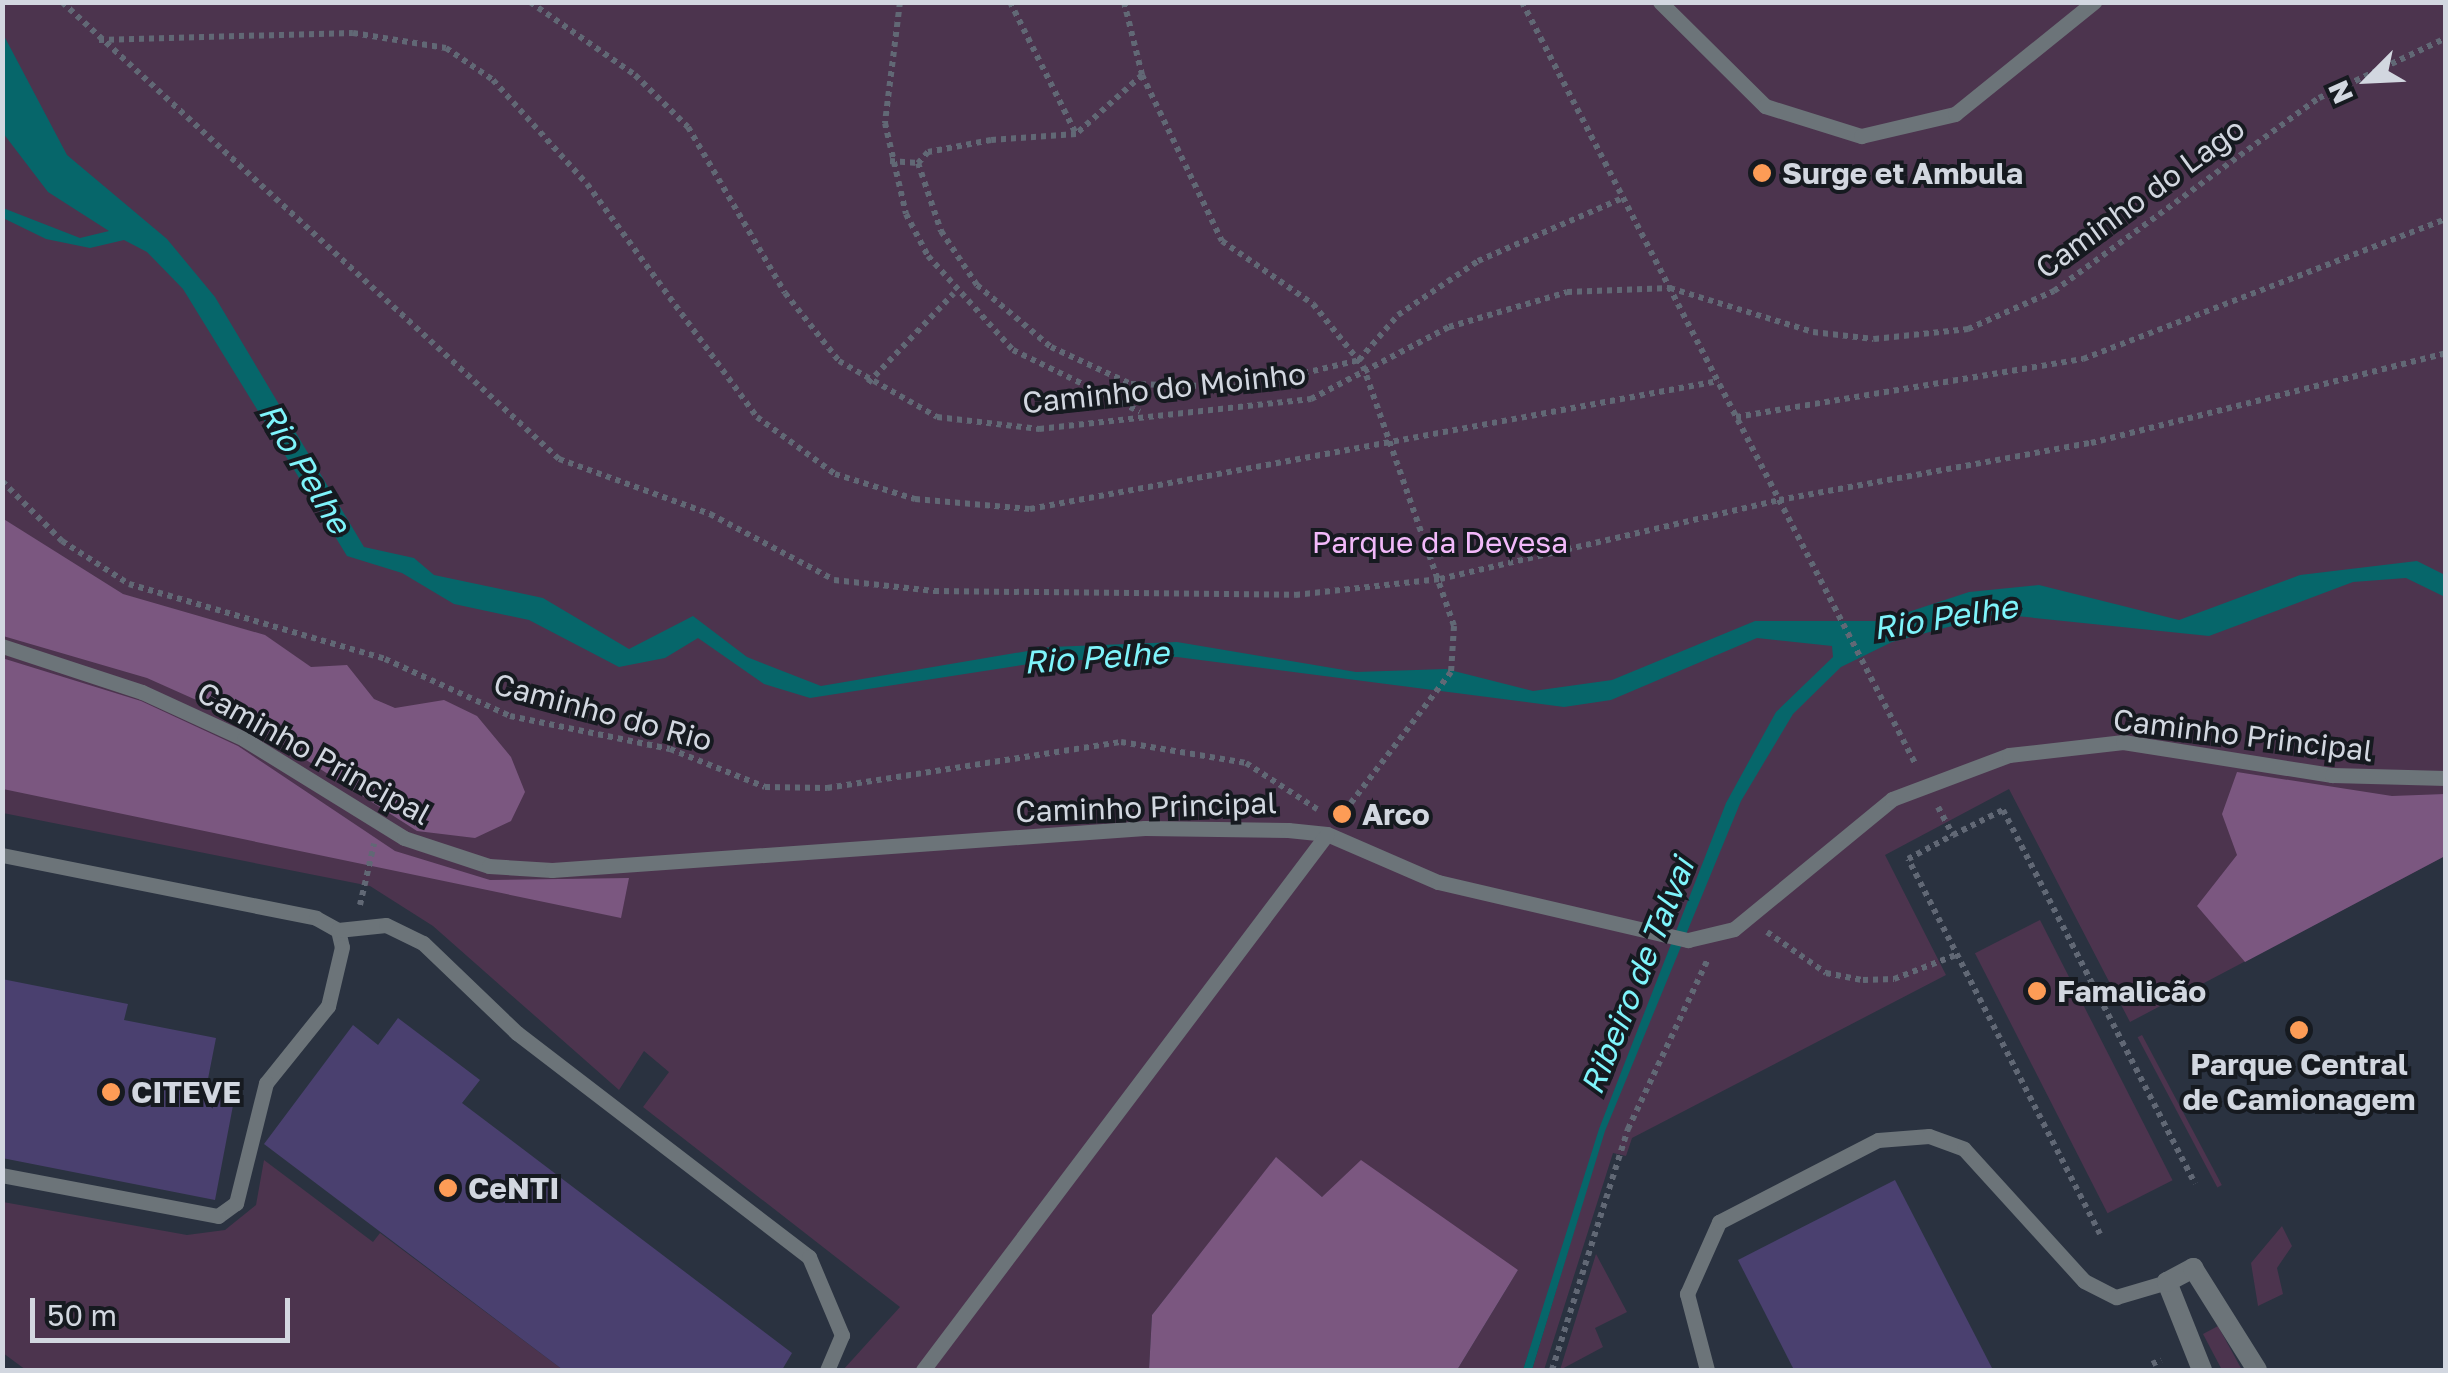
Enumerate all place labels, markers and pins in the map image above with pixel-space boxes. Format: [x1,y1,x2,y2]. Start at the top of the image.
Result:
place label: Surge et Ambula [1782,155,2023,191]
marker: Surge et Ambula [1751,162,1773,184]
place label: Arco [1362,796,1430,832]
marker: Arco [1331,803,1353,825]
place label: Famalicão [2057,973,2206,1009]
marker: Famalicão [2026,980,2048,1002]
marker: Parque Central de Camionagem [2288,1019,2310,1041]
place label: Parque Central de Camionagem [2183,1046,2415,1116]
place label: CITEVE [131,1074,241,1110]
marker: CITEVE [100,1081,122,1103]
place label: CeNTI [468,1170,559,1206]
marker: CeNTI [437,1177,459,1199]

